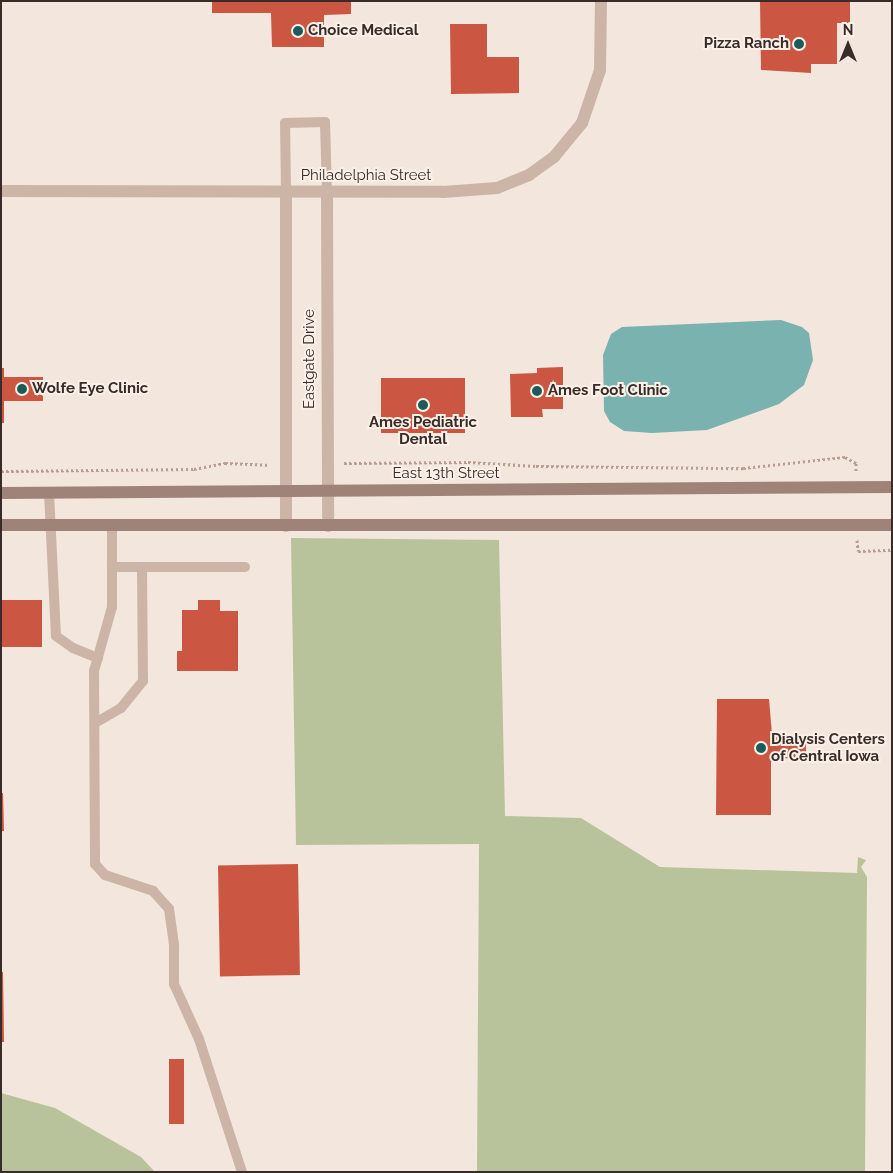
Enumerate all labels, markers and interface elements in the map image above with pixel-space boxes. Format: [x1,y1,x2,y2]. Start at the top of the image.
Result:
north arrow [823,20,873,70]
place label: Choice Medical [308,22,418,40]
text: N [843,22,853,38]
marker: Choice Medical [292,25,304,37]
place label: Pizza Ranch [704,35,789,53]
marker: Pizza Ranch [793,38,805,50]
street label: Philadelphia Street [301,167,431,185]
street label: Eastgate Drive [301,309,319,409]
place label: Wolfe Eye Clinic [32,380,148,398]
place label: Ames Foot Clinic [548,382,668,400]
marker: Wolfe Eye Clinic [16,383,28,395]
marker: Ames Foot Clinic [530,384,544,398]
marker: Ames Pediatric Dental [417,399,429,411]
place label: Ames Pediatric Dental [369,413,477,448]
street label: East 13th Street [393,465,499,483]
place label: Dialysis Centers of Central Iowa [771,730,885,765]
marker: Dialysis Centers of Central Iowa [755,742,767,754]

